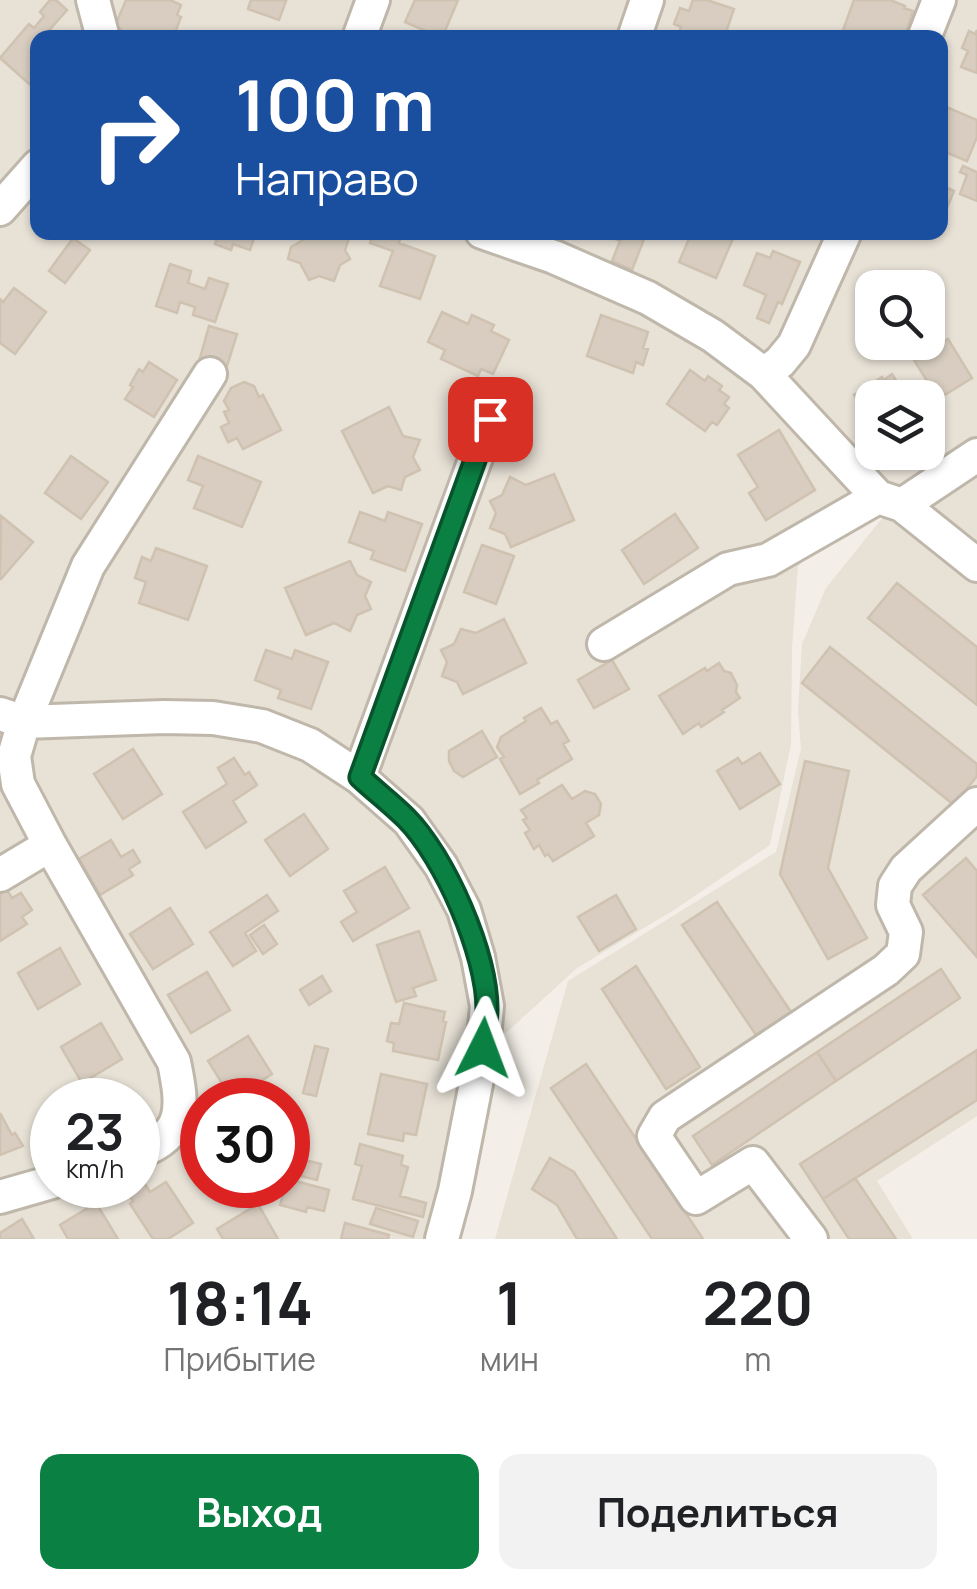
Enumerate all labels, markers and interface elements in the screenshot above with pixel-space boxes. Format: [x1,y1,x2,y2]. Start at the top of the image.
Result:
text: 100 m [235,56,435,152]
icon: right [70,70,200,200]
text: Направо [235,147,419,209]
map controls [855,270,945,470]
button: search [855,270,945,360]
pin [448,377,533,462]
button: layers [855,380,945,470]
icon: arrive [463,392,518,447]
position arrow [431,996,535,1100]
speed limit sign: 30 [180,1078,310,1208]
text: 23 [66,1097,124,1165]
text: km/h [66,1151,124,1186]
text: 18:14 [167,1261,313,1343]
text: 1 [496,1261,522,1343]
text: 220 [702,1261,813,1343]
text: Прибытие [164,1337,316,1381]
text: мин [480,1337,539,1381]
text: m [744,1337,771,1381]
button: Выход [40,1454,479,1569]
button: Поделиться [499,1454,937,1569]

